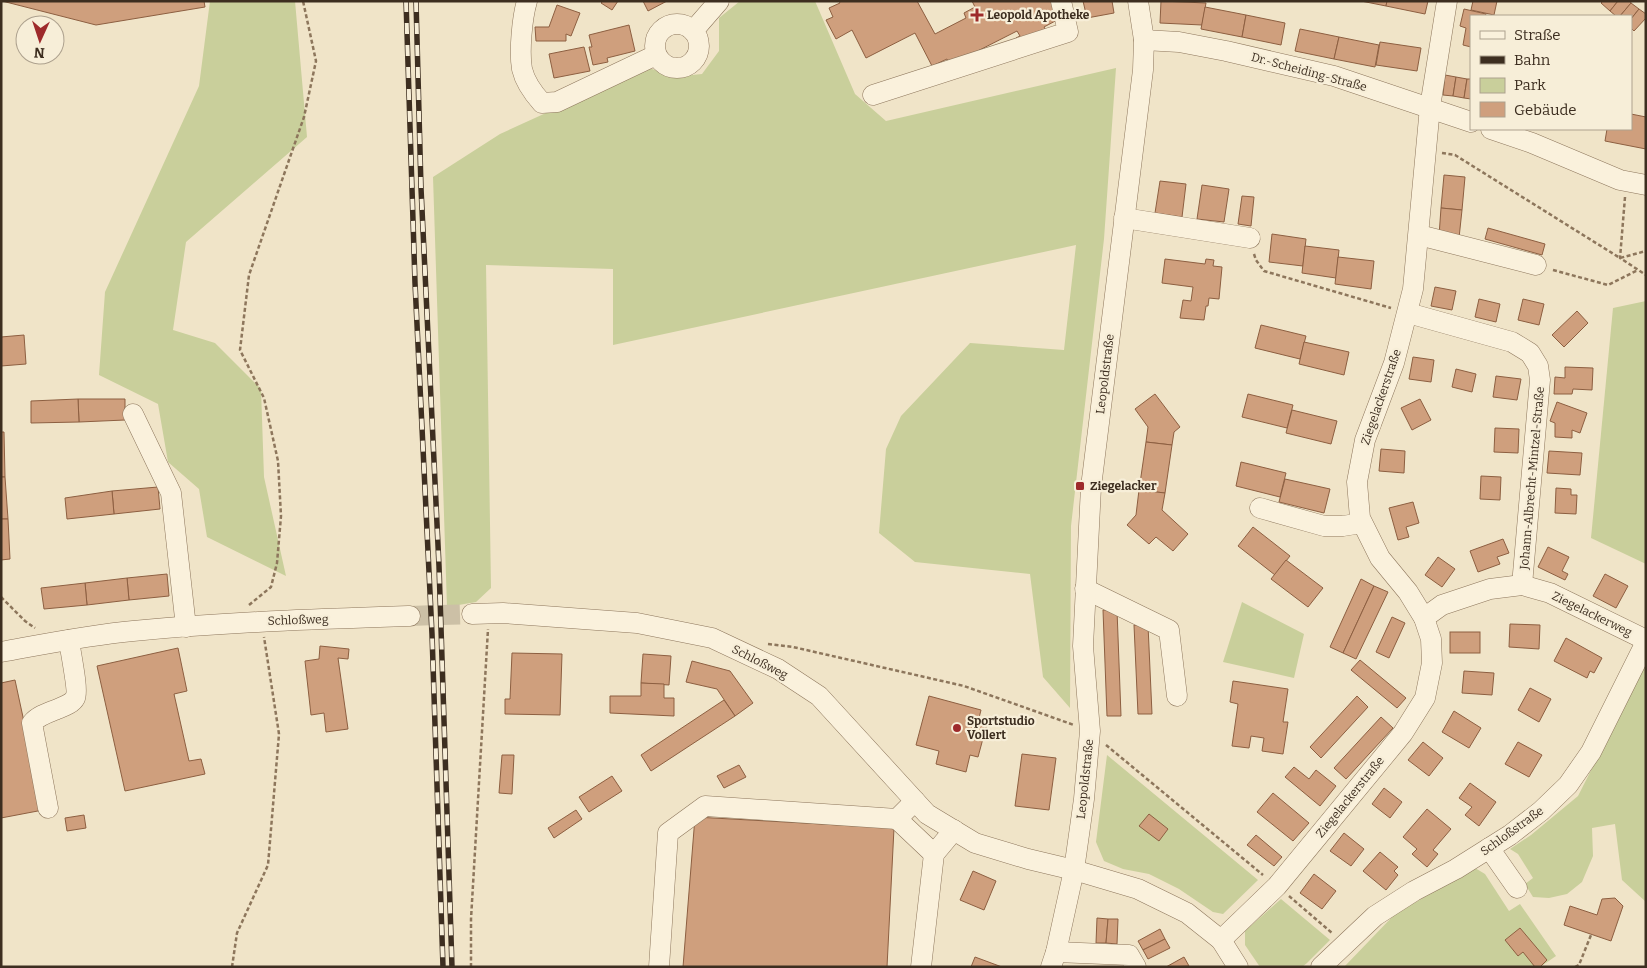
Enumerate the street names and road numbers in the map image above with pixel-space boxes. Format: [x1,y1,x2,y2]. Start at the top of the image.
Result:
street label: Dr.-Scheiding-Straße [1250,50,1368,94]
street label: Leopoldstraße [1093,333,1117,415]
street label: Ziegelackerstraße [1358,347,1404,447]
street label: Johann-Albrecht-Mintzel-Straße [1517,386,1547,571]
street label: Ziegelackerweg [1550,589,1635,640]
street label: Schloßweg [267,612,329,628]
street label: Schloßweg [730,642,791,682]
street label: Leopoldstraße [1074,738,1096,820]
street label: Ziegelackerstraße [1313,754,1387,840]
street label: Schloßstraße [1478,804,1546,858]

